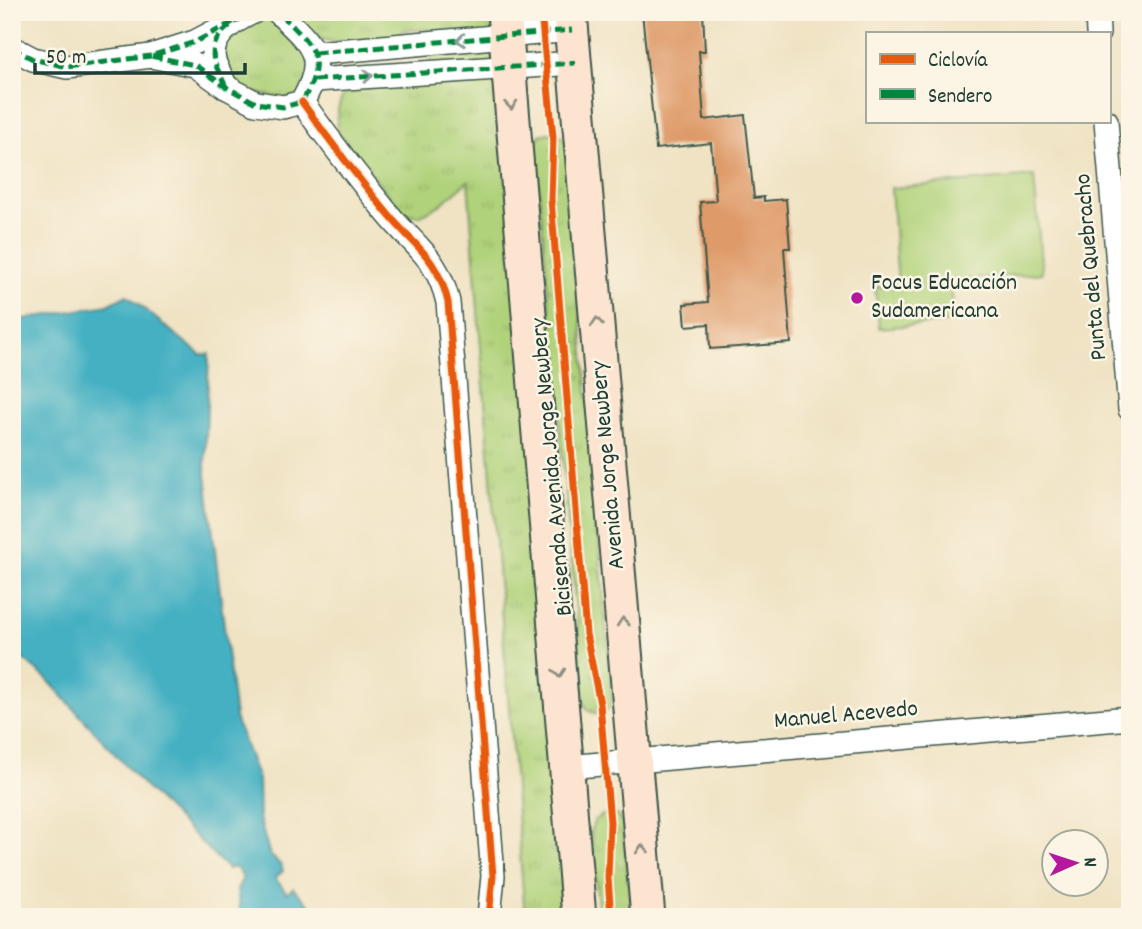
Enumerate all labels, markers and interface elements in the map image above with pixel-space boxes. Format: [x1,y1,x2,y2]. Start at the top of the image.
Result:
scale bar [35,32,245,76]
one-way arrow [455,32,466,47]
legend [866,32,1110,122]
text: 50 m [46,44,86,74]
text: Ciclovía [928,47,989,77]
one-way arrow [363,69,374,84]
text: Sendero [928,83,992,113]
one-way arrow [503,99,518,110]
street label: Punta del Quebracho [1067,172,1117,362]
place label: Focus Educación Sudamericana [871,267,1017,329]
marker: Focus Educación Sudamericana [849,290,865,306]
street label: Bicisenda Avenida Jorge Newbery [523,315,583,617]
one-way arrow [590,316,605,327]
street label: Avenida Jorge Newbery [583,358,635,571]
one-way arrow [616,616,631,627]
one-way arrow [551,668,566,679]
street label: Manuel Acevedo [773,693,919,739]
north arrow [1040,828,1110,898]
one-way arrow [635,843,650,854]
text: N [1075,857,1102,868]

